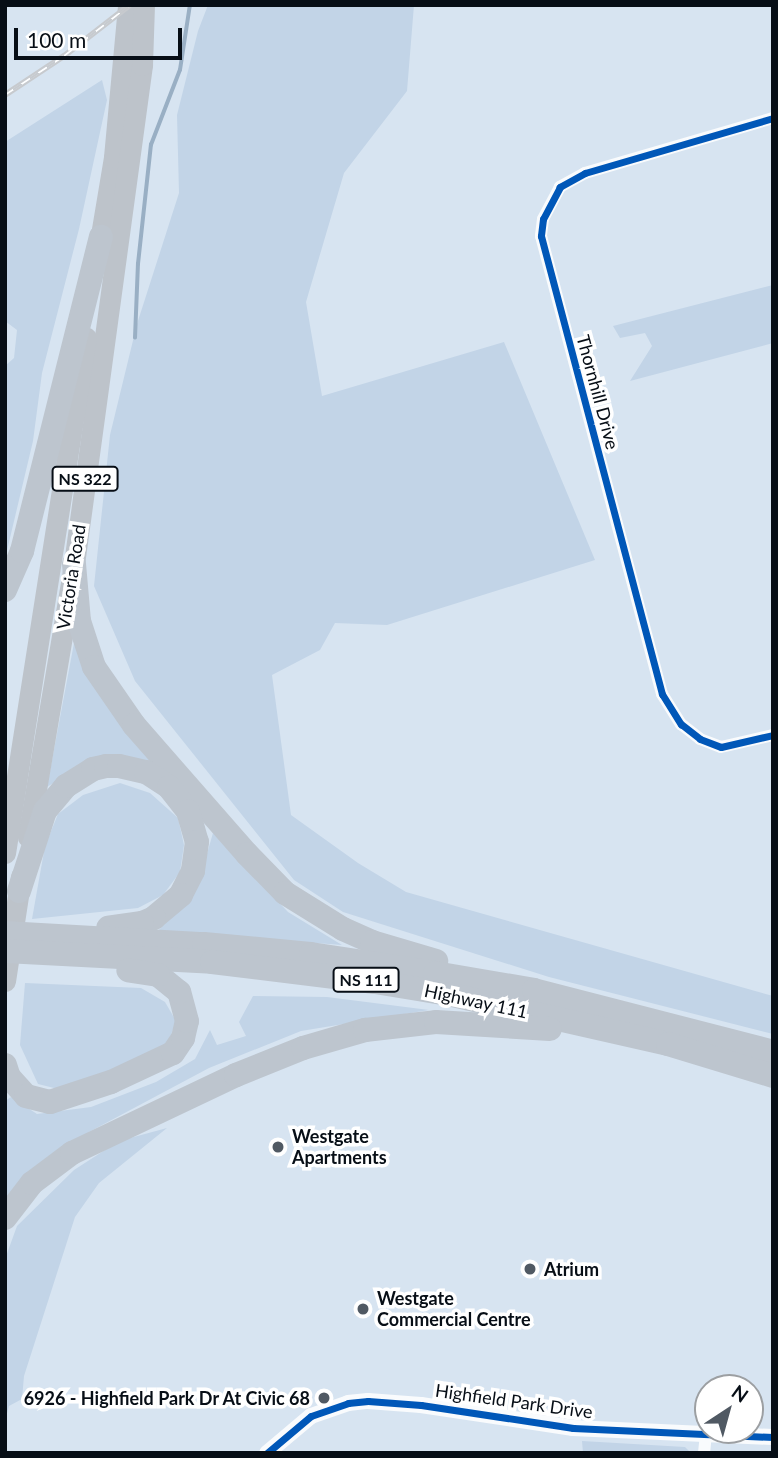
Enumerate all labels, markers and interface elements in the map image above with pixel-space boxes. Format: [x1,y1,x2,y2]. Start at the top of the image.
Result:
scale bar [18,14,186,58]
text: 100 m [27,27,86,52]
street label: Thornhill Drive [572,332,624,452]
road number: NS 322 [50,466,120,492]
street label: Victoria Road [52,523,90,631]
road number: NS 111 [331,968,401,992]
street label: Highway 111 [422,979,530,1023]
place label: Westgate Apartments [292,1126,387,1168]
marker: Westgate Apartments [270,1139,286,1155]
place label: Atrium [544,1258,599,1280]
marker: Atrium [522,1261,538,1277]
place label: Westgate Commercial Centre [377,1288,531,1330]
marker: Westgate Commercial Centre [355,1301,371,1317]
north arrow [694,1374,764,1444]
street label: Highfield Park Drive [434,1379,594,1423]
text: N [728,1380,753,1407]
place label: 6926 - Highfield Park Dr At Civic 68 [23,1387,310,1409]
marker: 6926 - Highfield Park Dr At Civic 68 [316,1390,332,1406]

